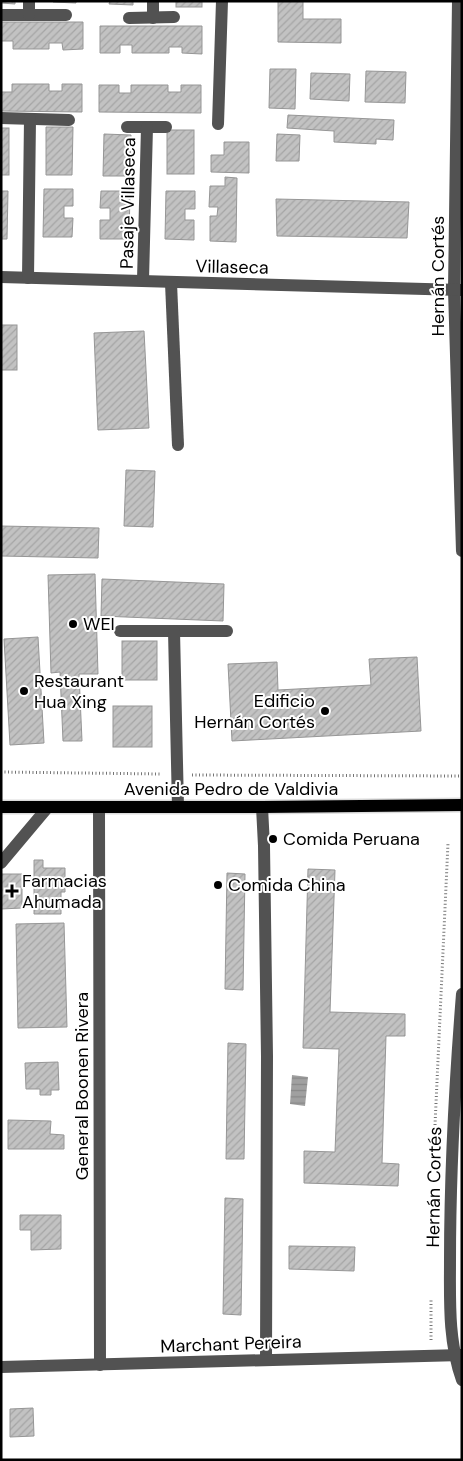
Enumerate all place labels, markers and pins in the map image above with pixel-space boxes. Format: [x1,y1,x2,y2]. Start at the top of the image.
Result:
place label: WEI [83,612,115,636]
marker: WEI [67,618,79,630]
place label: Restaurant Hua Xing [34,669,124,714]
marker: Restaurant Hua Xing [18,685,30,697]
place label: Edificio Hernán Cortés [194,689,315,734]
marker: Edificio Hernán Cortés [319,705,331,717]
place label: Comida Peruana [283,827,420,851]
marker: Comida Peruana [267,833,279,845]
place label: Farmacias Ahumada [22,869,107,914]
place label: Comida China [228,873,346,897]
marker: Comida China [212,879,224,891]
marker: Farmacias Ahumada [6,885,18,897]

